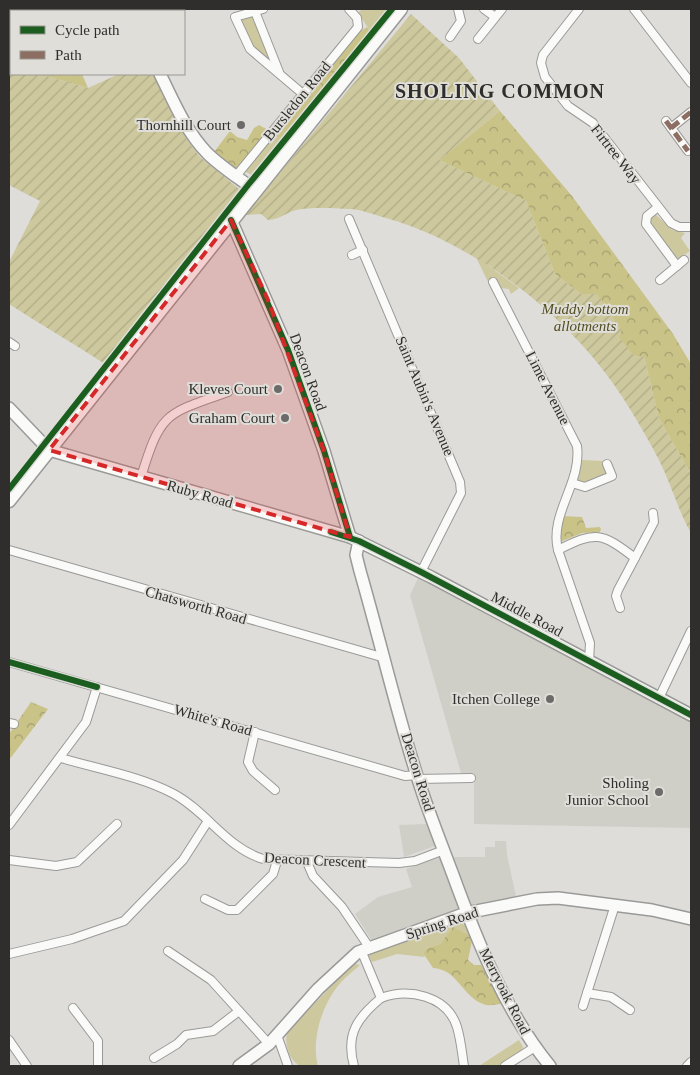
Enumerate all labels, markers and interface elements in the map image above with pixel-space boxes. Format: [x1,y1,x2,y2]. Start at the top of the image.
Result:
legend [10,10,185,75]
text: Cycle path [55,22,120,38]
text: Path [55,47,82,63]
street label: Bursledon Road [260,58,334,144]
district label: SHOLING COMMON [395,80,605,102]
place label: Thornhill Court [136,117,232,133]
marker: Thornhill Court [235,119,247,131]
street label: Firtree Way [588,121,644,187]
park label: Muddy bottom allotments [540,301,629,334]
street label: Deacon Road [287,331,330,413]
street label: Saint Aubin's Avenue [393,334,458,458]
street label: Lime Avenue [523,349,573,428]
place label: Kleves Court [188,381,269,397]
marker: Kleves Court [272,383,284,395]
place label: Graham Court [189,410,276,426]
marker: Graham Court [279,412,291,424]
street label: Ruby Road [165,477,235,511]
street label: Chatsworth Road [144,583,249,627]
street label: Middle Road [488,588,566,640]
place label: Itchen College [452,691,540,707]
marker: Itchen College [544,693,556,705]
street label: White's Road [172,701,254,739]
street label: Deacon Road [398,731,438,814]
place label: Sholing Junior School [566,775,649,808]
marker: Sholing Junior School [653,786,665,798]
street label: Deacon Crescent [264,849,367,871]
street label: Spring Road [404,904,481,942]
street label: Merryoak Road [476,945,534,1037]

